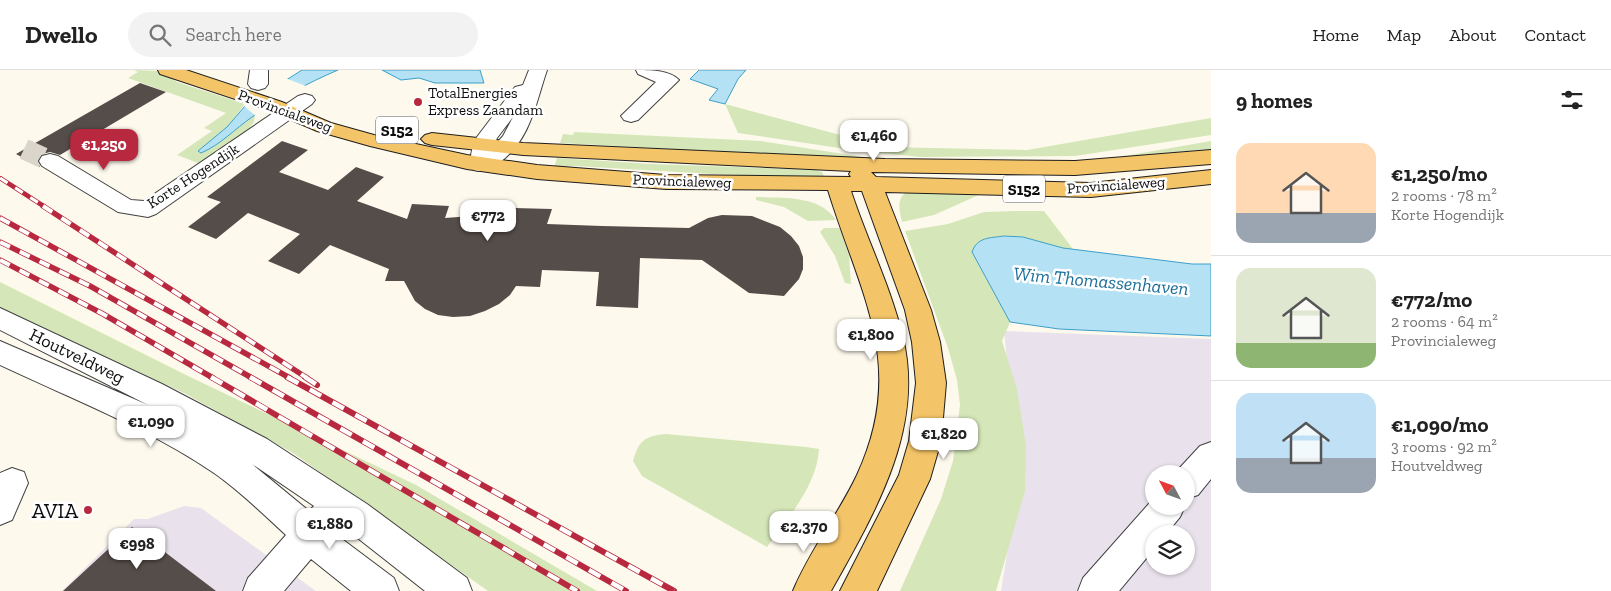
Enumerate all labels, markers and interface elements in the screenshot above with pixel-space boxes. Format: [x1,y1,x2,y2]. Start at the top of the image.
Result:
search box [128,12,478,57]
text: Dwello [25,20,98,49]
icon: search [146,21,174,49]
text: Search here [186,23,282,46]
text: Home [1312,24,1359,46]
text: Map [1387,24,1421,46]
text: About [1449,24,1496,46]
text: Contact [1524,24,1586,46]
place label: TotalEnergies Express Zaandam [428,84,543,119]
street label: Provincialeweg [236,86,334,136]
icon: filters [1558,86,1586,114]
text: 9 homes [1236,88,1313,113]
marker: TotalEnergies Express Zaandam [412,96,424,108]
road number: S152 [376,116,418,144]
pin: €1,460 [833,119,915,162]
text: €1,460 [851,126,897,145]
pin: €1,250 [63,128,145,171]
text: €1,250 [81,135,127,154]
street label: Korte Hogendijk [144,140,242,212]
text: €1,250/mo [1391,161,1487,186]
icon: home [1276,163,1336,223]
street label: Provincialeweg [632,170,732,192]
street label: Provincialeweg [1066,173,1166,197]
road number: S152 [1003,176,1045,202]
text: 2 rooms · 78 m² [1391,186,1497,205]
pin: €772 [458,200,518,242]
text: Korte Hogendijk [1391,205,1504,224]
text: €772 [471,206,505,225]
water label: Wim Thomassenhaven [1013,262,1190,300]
text: €772/mo [1391,287,1472,312]
icon: home [1276,288,1336,348]
text: 2 rooms · 64 m² [1391,312,1498,331]
pin: €1,800 [830,318,912,361]
street label: Houtveldweg [26,324,128,389]
text: €1,800 [848,325,894,344]
text: Provincialeweg [1391,331,1496,350]
pin: €1,090 [110,406,192,448]
text: €1,090 [128,412,174,431]
text: €1,090/mo [1391,412,1488,437]
icon: home [1276,413,1336,473]
pin: €1,820 [903,418,985,460]
text: €1,820 [921,424,967,443]
text: 3 rooms · 92 m² [1391,437,1497,456]
text: Houtveldweg [1391,456,1483,475]
north arrow [1145,465,1195,515]
map controls [1145,465,1195,575]
place label: AVIA [32,498,78,523]
marker: AVIA [82,504,94,516]
pin: €1,880 [289,508,371,550]
pin: €2,370 [763,510,845,553]
text: €1,880 [307,514,353,533]
text: €2,370 [780,517,828,536]
button: layers [1145,525,1195,575]
pin: €998 [107,528,167,570]
text: €998 [119,534,155,553]

